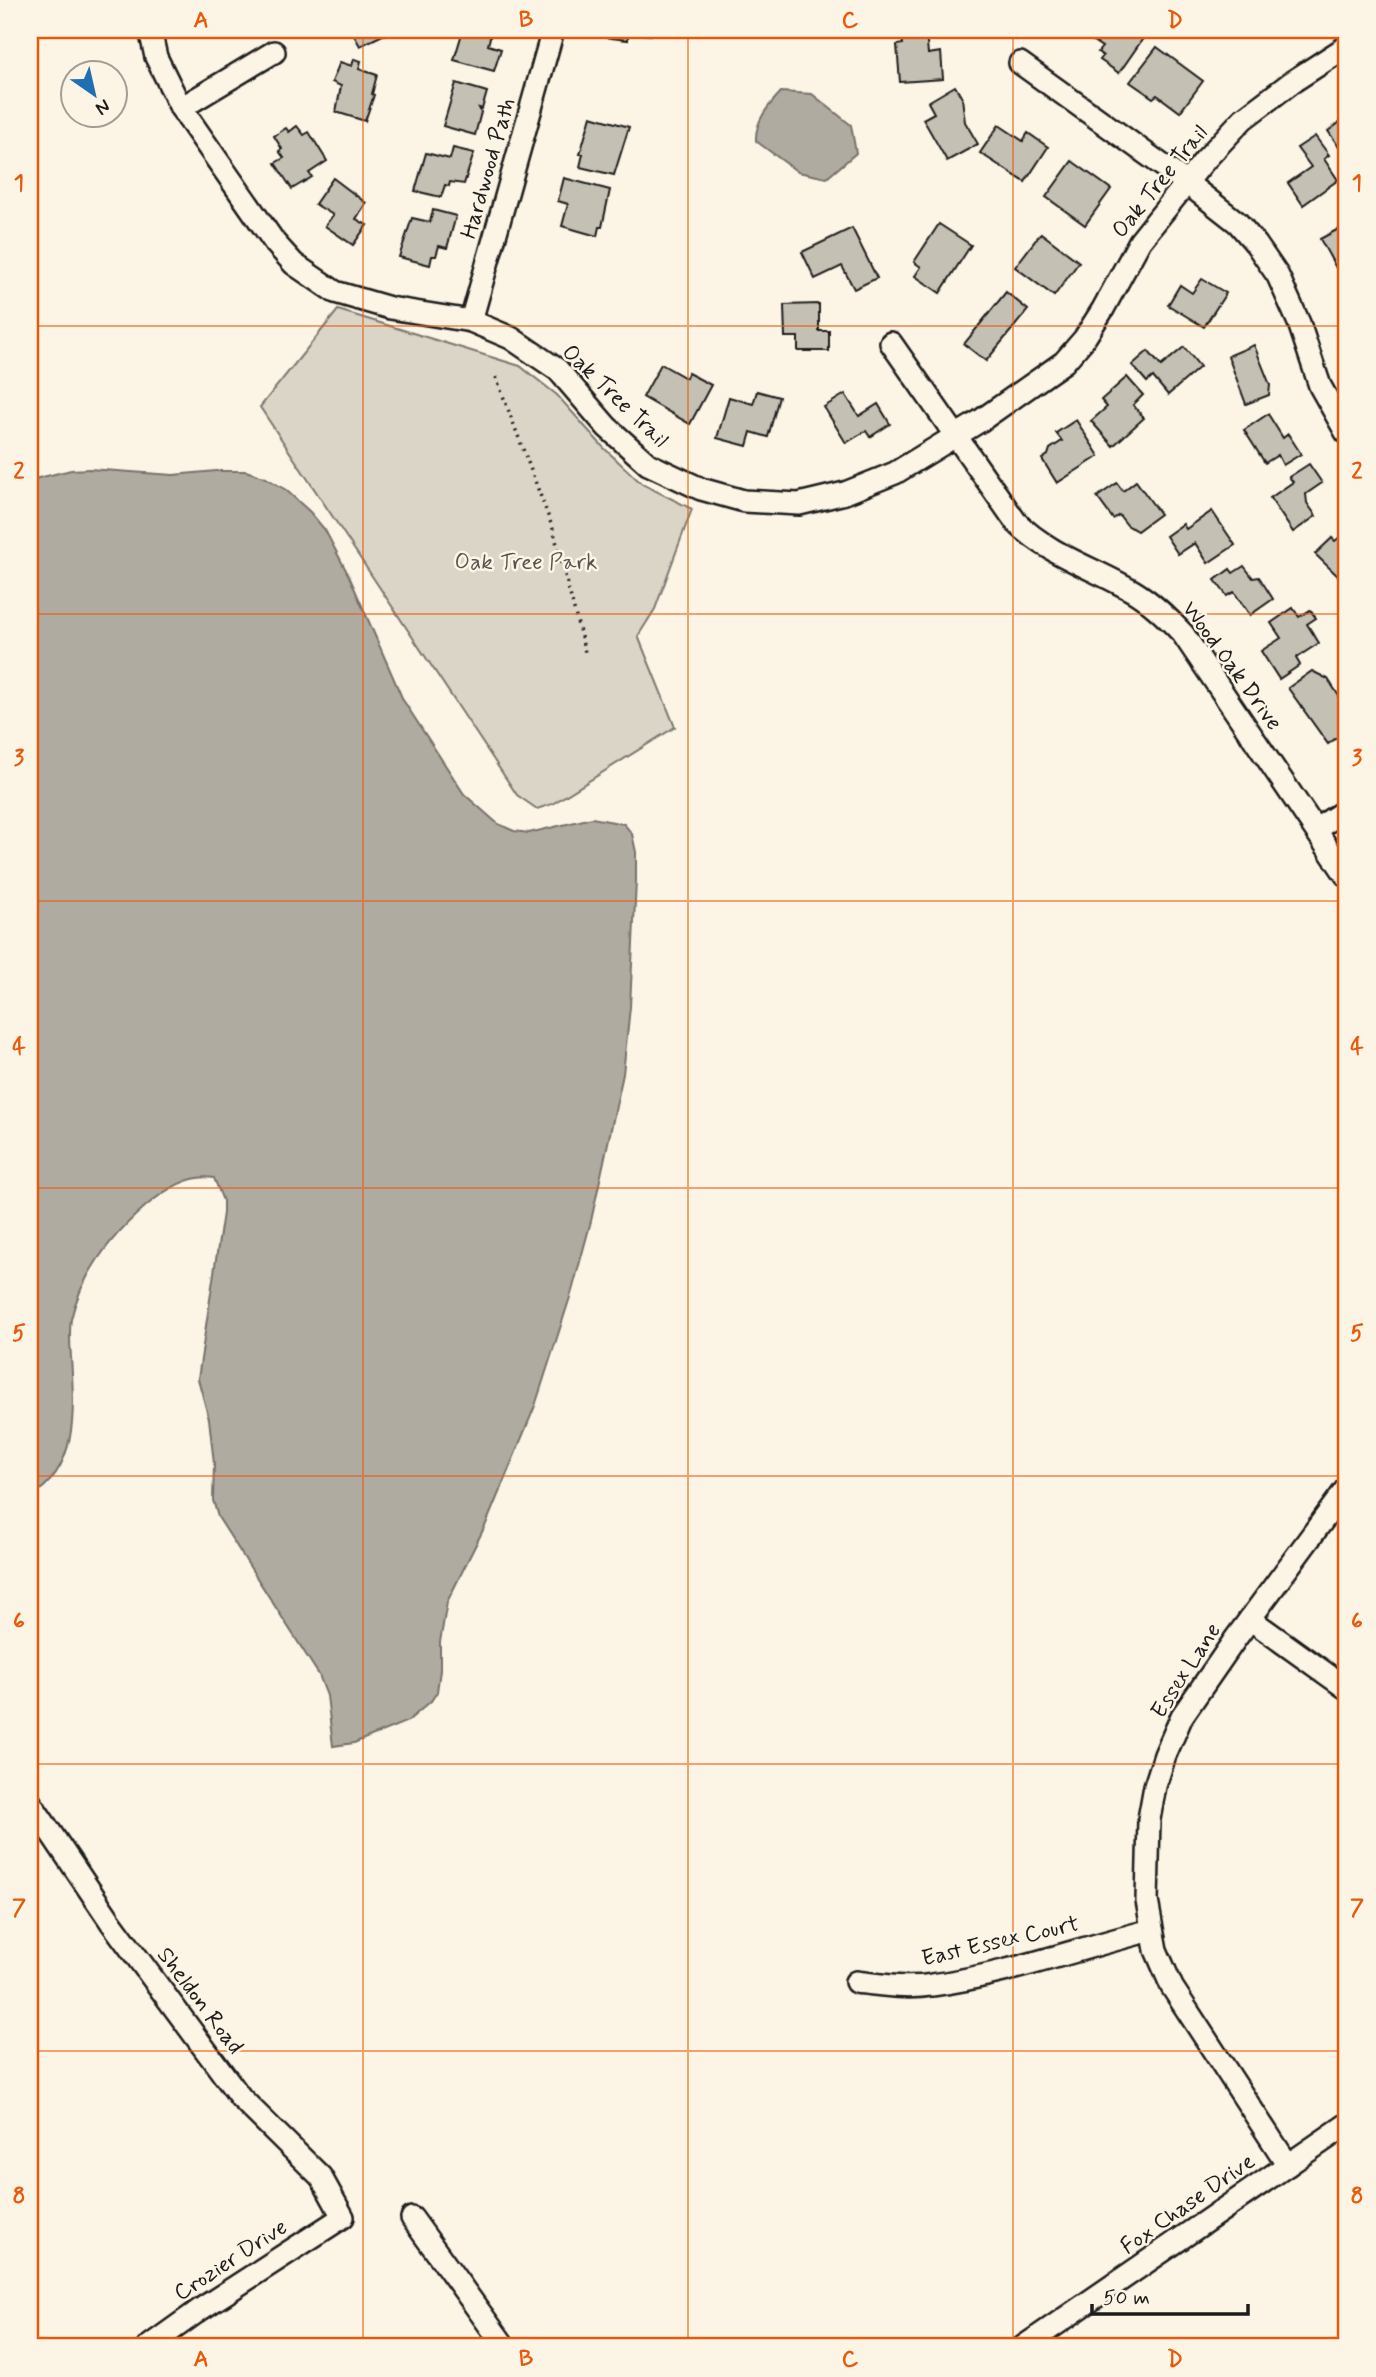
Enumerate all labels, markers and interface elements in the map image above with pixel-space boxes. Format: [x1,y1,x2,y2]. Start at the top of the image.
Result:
text: A [193,6,209,36]
text: B [519,6,534,36]
text: C [842,6,859,36]
text: D [1167,6,1183,36]
north arrow [60,60,130,130]
text: N [90,93,115,121]
street label: Hardwood Path [454,94,523,243]
street label: Oak Tree Trail [1106,120,1215,245]
text: 1 [14,169,24,199]
text: 1 [1352,169,1362,199]
street label: Oak Tree Trail [555,338,674,455]
text: 2 [13,457,25,487]
text: 2 [1351,457,1363,487]
park label: Oak Tree Park [455,548,597,578]
street label: Wood Oak Drive [1174,596,1288,737]
text: 3 [14,744,25,774]
text: 3 [1352,744,1363,774]
text: 4 [12,1032,26,1062]
text: 4 [1350,1032,1364,1062]
text: 5 [12,1319,26,1349]
text: 5 [1350,1319,1364,1349]
text: 6 [13,1607,25,1637]
text: 6 [1351,1607,1363,1637]
street label: Essex Lane [1145,1618,1229,1725]
text: 7 [12,1894,26,1924]
text: 7 [1350,1894,1364,1924]
street label: East Essex Court [919,1909,1082,1975]
street label: Sheldon Road [149,1942,250,2061]
street label: Fox Chase Drive [1115,2147,1261,2262]
text: 8 [13,2182,25,2212]
text: 8 [1351,2182,1363,2212]
street label: Crozier Drive [168,2213,294,2309]
scale bar [1092,2272,1248,2316]
text: 50 m [1103,2284,1150,2312]
text: A [193,2345,209,2375]
text: B [519,2345,534,2375]
text: C [842,2345,859,2375]
text: D [1167,2345,1183,2375]

